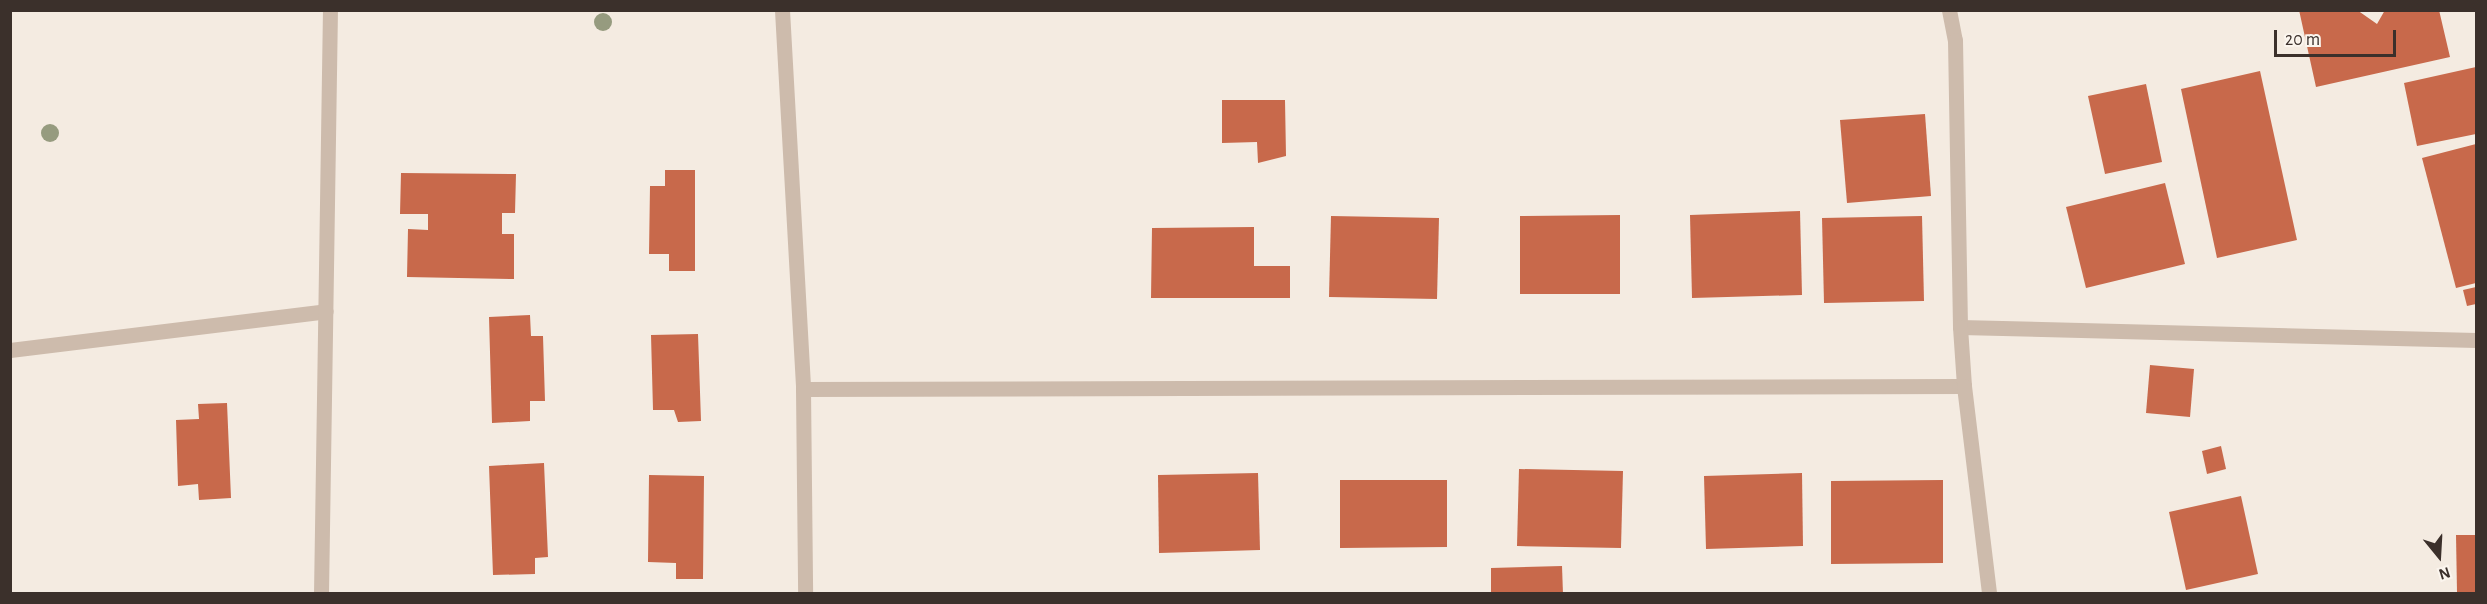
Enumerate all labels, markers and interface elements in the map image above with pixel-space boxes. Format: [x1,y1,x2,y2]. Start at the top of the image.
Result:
scale bar [2277,18,2398,56]
text: 20 m [2285,31,2320,49]
north arrow [2409,526,2469,586]
text: N [2437,564,2452,582]

